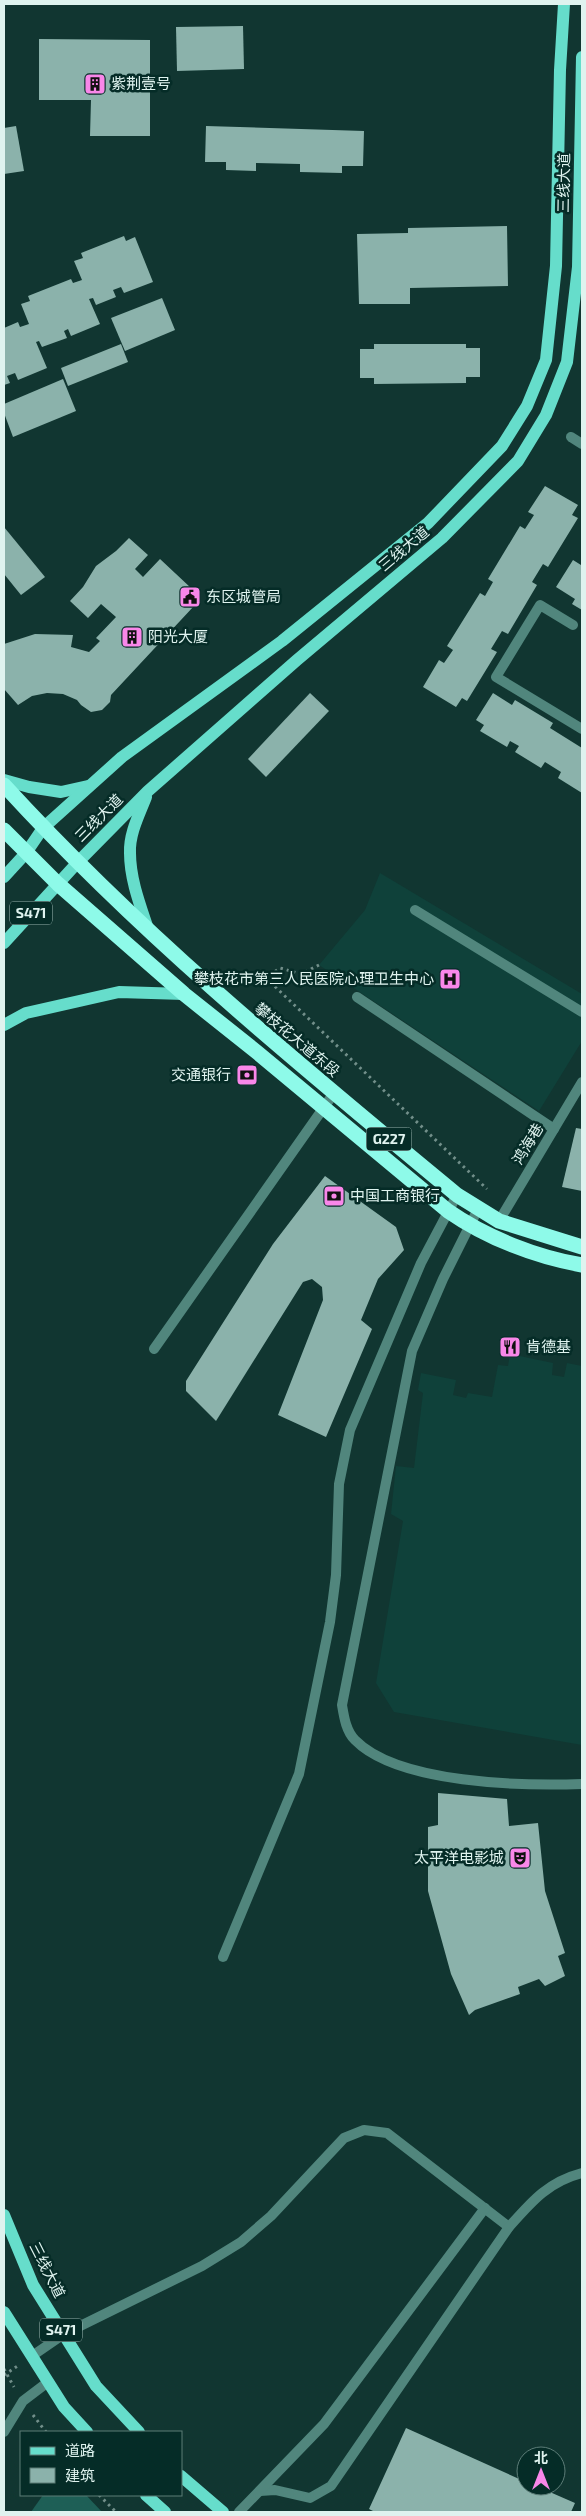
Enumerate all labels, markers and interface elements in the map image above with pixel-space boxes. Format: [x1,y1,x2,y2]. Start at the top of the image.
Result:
building icon: 紫荆壹号 [83,72,107,96]
place label: 紫荆壹号 [111,74,171,92]
street label: 三线大道 [553,153,573,213]
street label: 三线大道 [375,522,432,574]
public building icon: 东区城管局 [178,585,202,609]
place label: 东区城管局 [206,587,281,605]
building icon: 阳光大厦 [120,625,144,649]
place label: 阳光大厦 [148,627,208,645]
street label: 三线大道 [71,790,126,845]
road number: S471 [10,901,52,924]
hospital icon: 攀枝花市第三人民医院心理卫生中心 [438,967,462,991]
place label: 攀枝花市第三人民医院心理卫生中心 [194,969,434,987]
street label: 攀枝花大道东段 [252,999,344,1080]
bank icon: 交通银行 [235,1063,259,1087]
place label: 交通银行 [171,1065,231,1083]
street label: 鸿海巷 [508,1120,546,1167]
road number: G227 [366,1128,412,1150]
bank icon: 中国工商银行 [322,1184,346,1208]
place label: 中国工商银行 [350,1186,440,1204]
restaurant icon: 肯德基 [498,1335,522,1359]
place label: 肯德基 [526,1337,571,1355]
theatre icon: 太平洋电影城 [508,1846,532,1870]
place label: 太平洋电影城 [414,1848,504,1866]
street label: 三线大道 [26,2239,70,2300]
road number: S471 [40,2318,82,2342]
legend [20,2431,182,2496]
text: 道路 [65,2441,95,2459]
north arrow [516,2446,566,2496]
text: 北 [534,2449,548,2466]
text: 建筑 [65,2466,95,2484]

